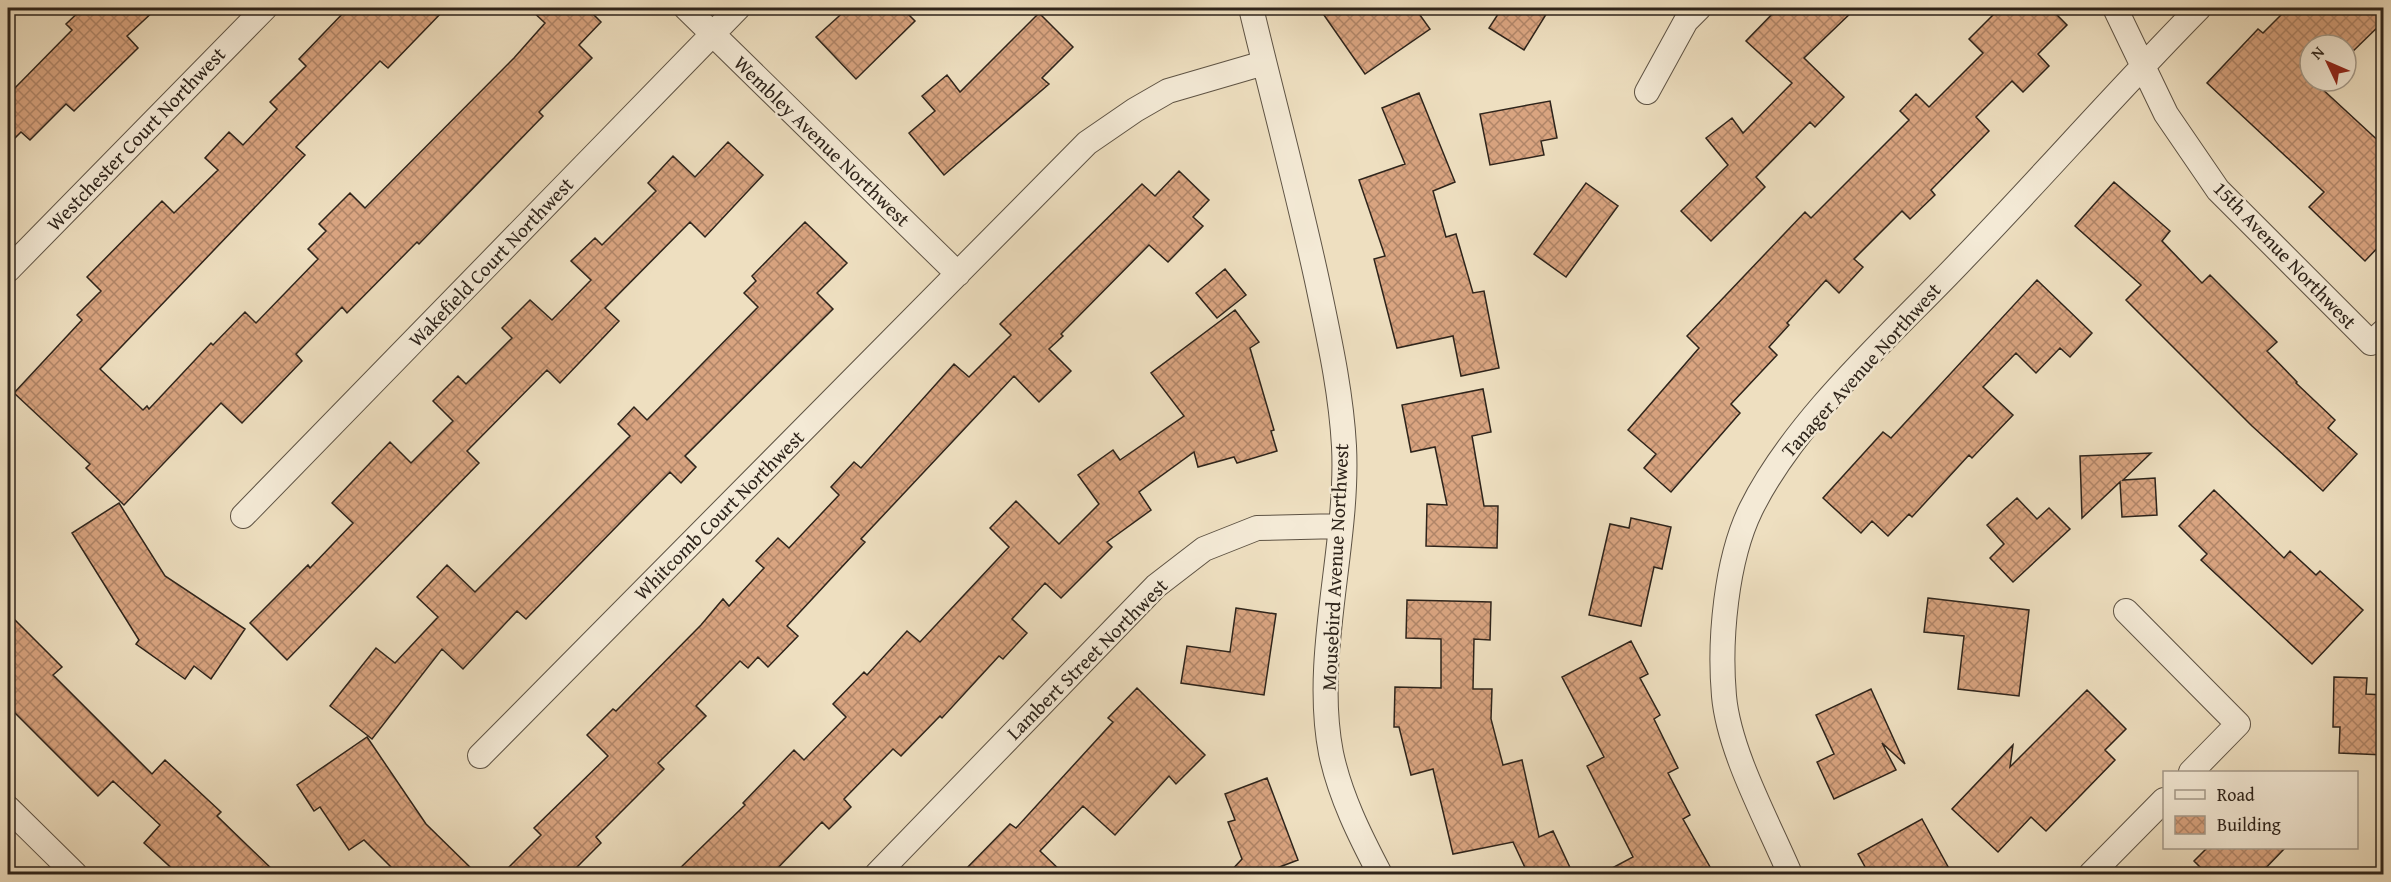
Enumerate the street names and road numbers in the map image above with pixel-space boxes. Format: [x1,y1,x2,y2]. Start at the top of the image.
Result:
street label: Westchester Court Northwest [40,40,232,237]
street label: Wembley Avenue Northwest [728,48,917,233]
street label: Wakefield Court Northwest [402,170,580,353]
street label: 15th Avenue Northwest [2207,174,2364,335]
street label: Tanager Avenue Northwest [1774,276,1947,463]
street label: Whitcomb Court Northwest [627,423,810,606]
street label: Mousebird Avenue Northwest [1314,443,1355,691]
street label: Lambert Street Northwest [999,571,1174,746]

